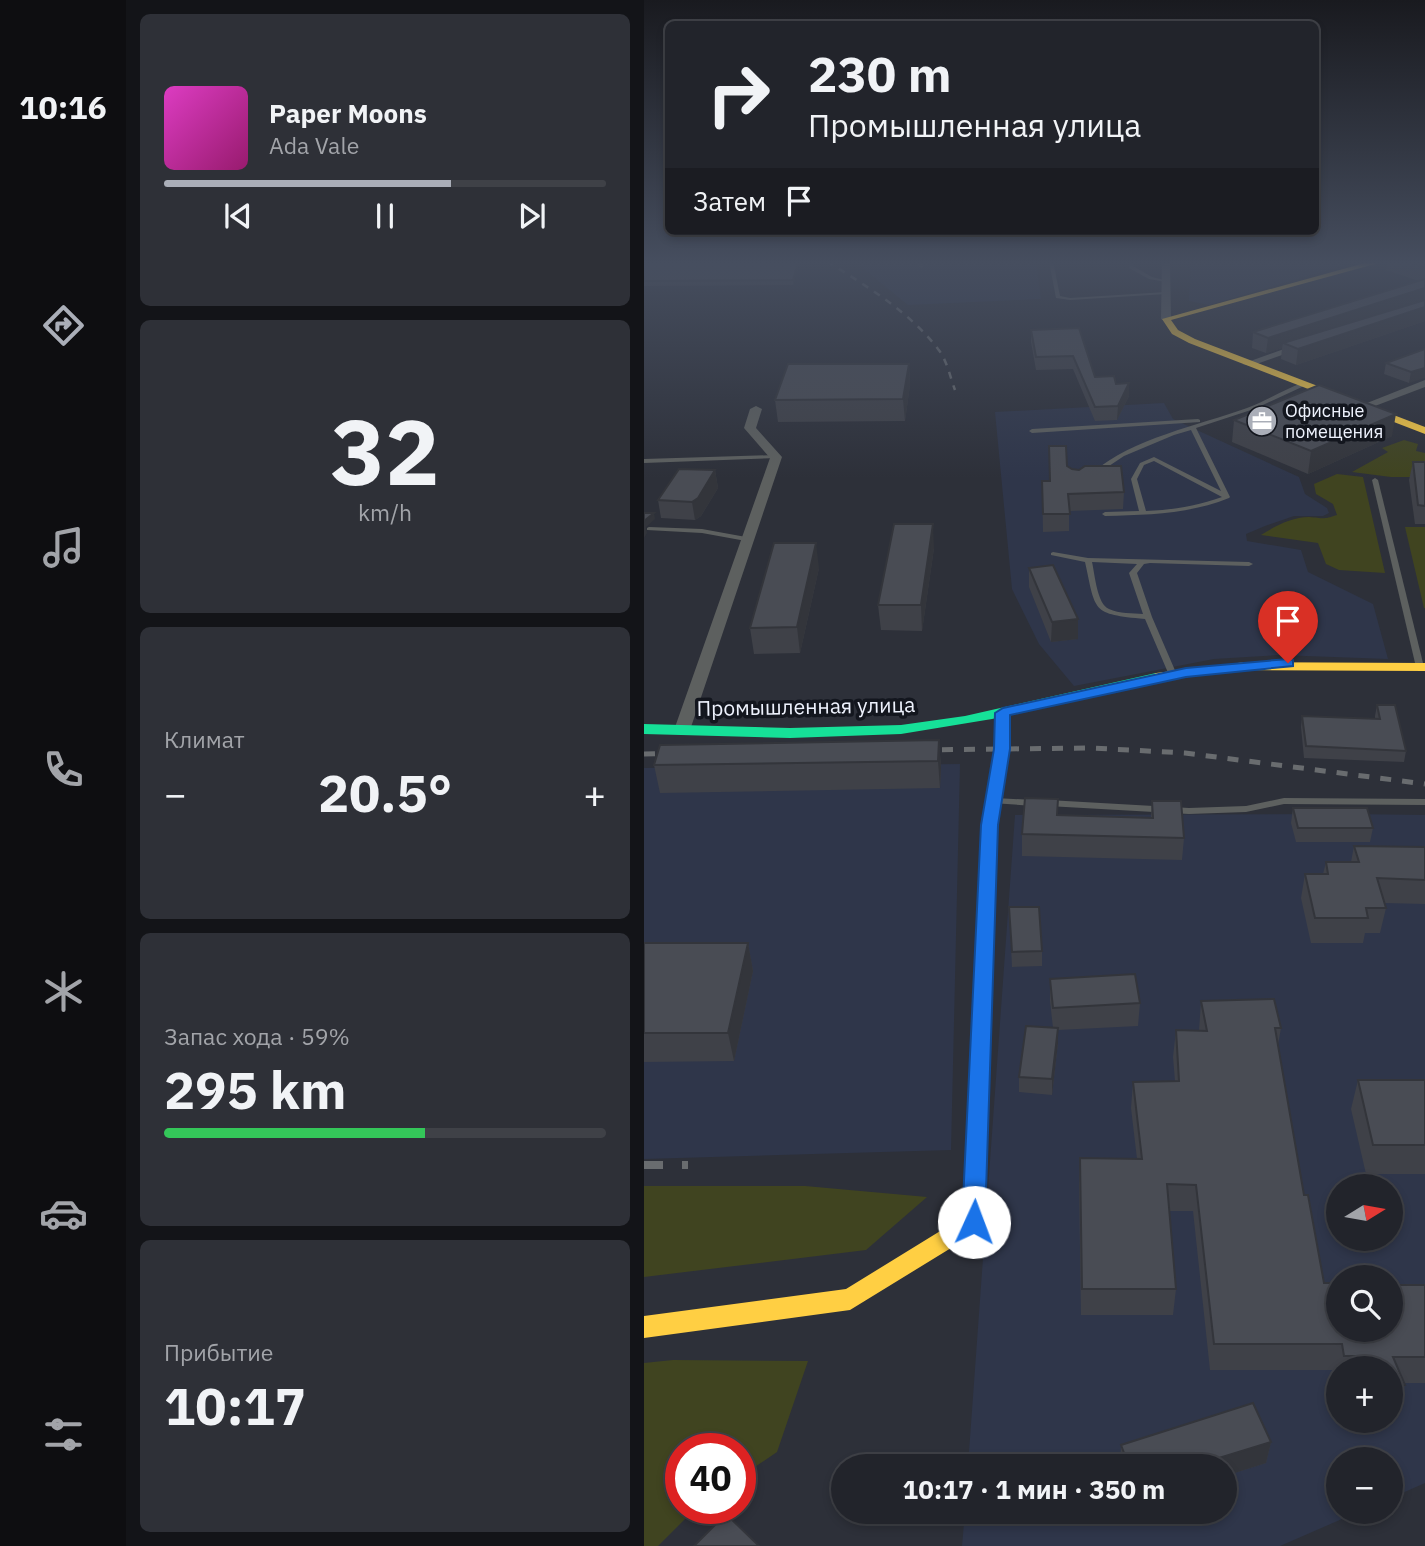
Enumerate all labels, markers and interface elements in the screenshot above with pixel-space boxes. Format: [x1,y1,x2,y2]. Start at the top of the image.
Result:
text: 230 m [808,42,952,105]
icon: right [693,49,784,140]
text: 10:16 [19,86,107,128]
text: Paper Moons [269,96,427,130]
text: Промышленная улица [808,104,1141,146]
text: Ada Vale [269,130,359,160]
icon: arrive [780,182,818,220]
text: Затем [693,184,766,218]
icon: previous [219,197,257,235]
icon: pause [366,197,404,235]
icon: next [513,197,551,235]
icon: directions [39,301,88,350]
text: 32 [330,392,440,510]
place label: Офисные помещения [1285,399,1383,443]
office icon: Офисные помещения [1245,404,1279,438]
text: km/h [358,497,412,527]
icon: music [39,523,88,572]
pin [1258,591,1318,663]
icon: arrive [1269,602,1307,640]
street label: Промышленная улица [696,690,916,722]
text: Климат [164,724,245,754]
icon: phone [39,745,88,794]
text: 20.5° [318,759,452,826]
text: − [164,769,187,818]
text: + [583,769,606,818]
icon: climate [39,967,88,1016]
text: Запас хода · 59% [164,1021,350,1051]
text: 295 km [164,1056,346,1123]
north arrow [1326,1174,1404,1251]
map controls [1326,1174,1403,1524]
position arrow [937,1185,1011,1259]
icon: car [39,1189,88,1238]
button: search [1326,1265,1403,1342]
text: Прибытие [164,1337,273,1367]
button: + [1326,1356,1403,1433]
text: 10:17 [164,1372,306,1439]
icon: filters [39,1410,88,1459]
speed limit sign: 40 [665,1433,756,1524]
button: − [1326,1447,1403,1524]
text: 10:17 · 1 мин · 350 m [903,1472,1165,1506]

